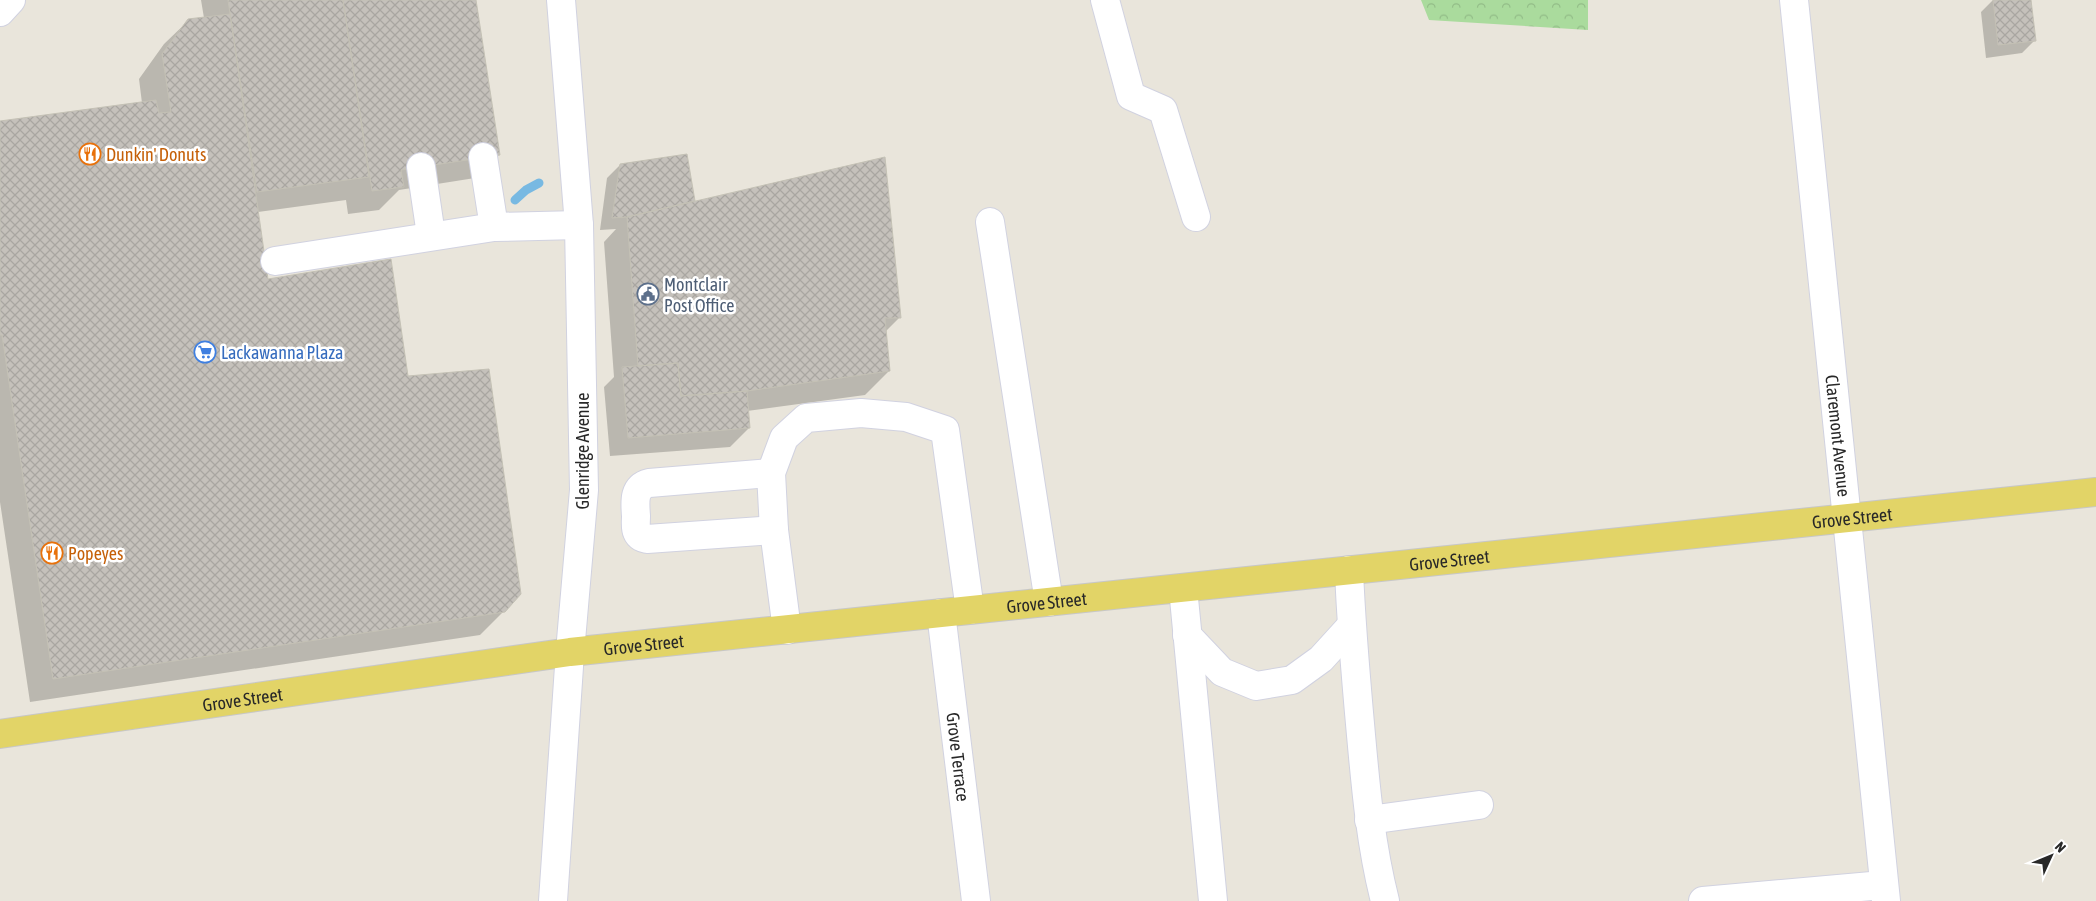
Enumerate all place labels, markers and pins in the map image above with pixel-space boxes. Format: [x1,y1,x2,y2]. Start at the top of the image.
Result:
restaurant icon: Dunkin' Donuts [78,142,102,166]
place label: Dunkin' Donuts [106,144,206,165]
place label: Montclair Post Office [664,274,734,316]
public building icon: Montclair Post Office [636,282,660,306]
supermarket icon: Lackawanna Plaza [193,340,217,364]
place label: Lackawanna Plaza [221,342,343,363]
restaurant icon: Popeyes [40,541,64,565]
place label: Popeyes [68,543,123,564]

